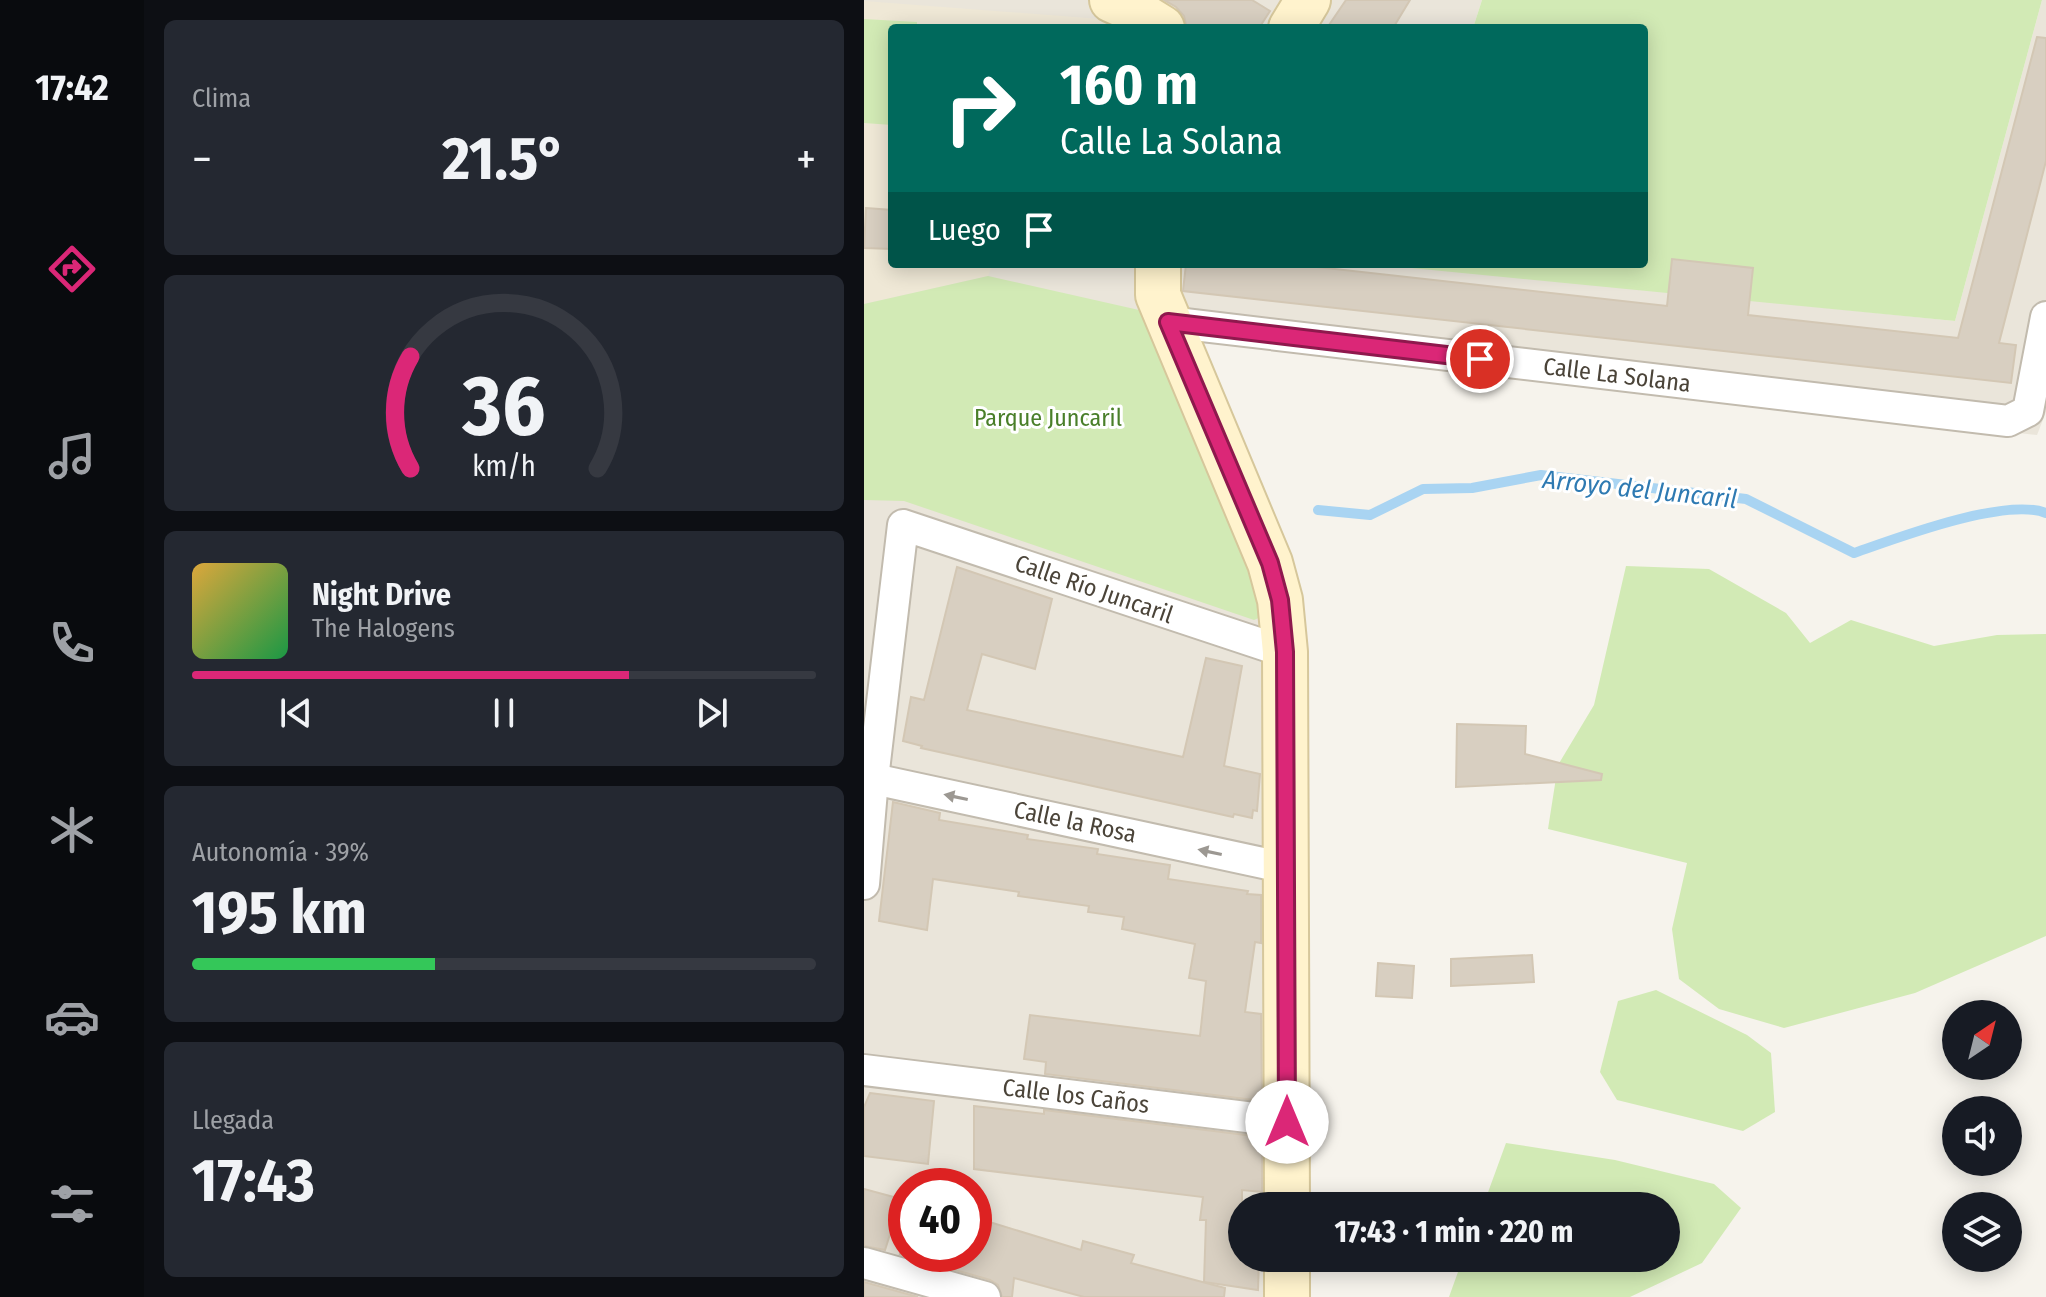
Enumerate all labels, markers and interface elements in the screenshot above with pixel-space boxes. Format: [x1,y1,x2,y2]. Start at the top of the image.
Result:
text: 160 m [1060,52,1198,119]
icon: right [928,56,1032,160]
text: 17:42 [35,66,109,110]
text: Clima [192,83,251,114]
text: Calle La Solana [1060,120,1282,164]
text: 21.5° [442,123,566,195]
text: − [192,133,212,186]
text: + [796,133,816,186]
icon: arrive [1017,208,1061,252]
text: Luego [928,212,1001,248]
icon: directions [44,241,100,297]
pin [1446,325,1514,393]
icon: arrive [1458,337,1502,381]
street label: Calle La Solana [1542,352,1692,398]
text: 36 [462,357,545,457]
park label: Parque Juncaril [974,404,1122,432]
icon: music [44,428,100,484]
text: km/h [472,449,536,484]
water label: Arroyo del Juncaril [1540,464,1739,515]
street label: Calle Río Juncaril [1011,549,1177,629]
text: Night Drive [312,577,451,613]
text: The Halogens [312,613,455,644]
icon: phone [44,615,100,671]
icon: previous [274,691,318,735]
icon: pause [482,691,526,735]
icon: next [690,691,734,735]
one-way arrow [943,790,968,803]
street label: Calle la Rosa [1011,795,1139,849]
icon: climate [44,802,100,858]
text: Autonomía · 39% [192,837,369,868]
one-way arrow [1197,845,1222,858]
text: 195 km [192,877,367,949]
icon: car [44,989,100,1045]
north arrow [1942,1000,2022,1080]
map controls [1942,1000,2022,1272]
street label: Calle los Caños [1001,1073,1151,1119]
position arrow [1245,1080,1329,1164]
button: sound [1942,1096,2022,1176]
text: Llegada [192,1105,274,1136]
text: 17:43 [192,1145,315,1217]
speed limit sign: 40 [888,1168,992,1272]
icon: filters [44,1176,100,1232]
button: layers [1942,1192,2022,1272]
text: 17:43 · 1 min · 220 m [1335,1214,1573,1250]

